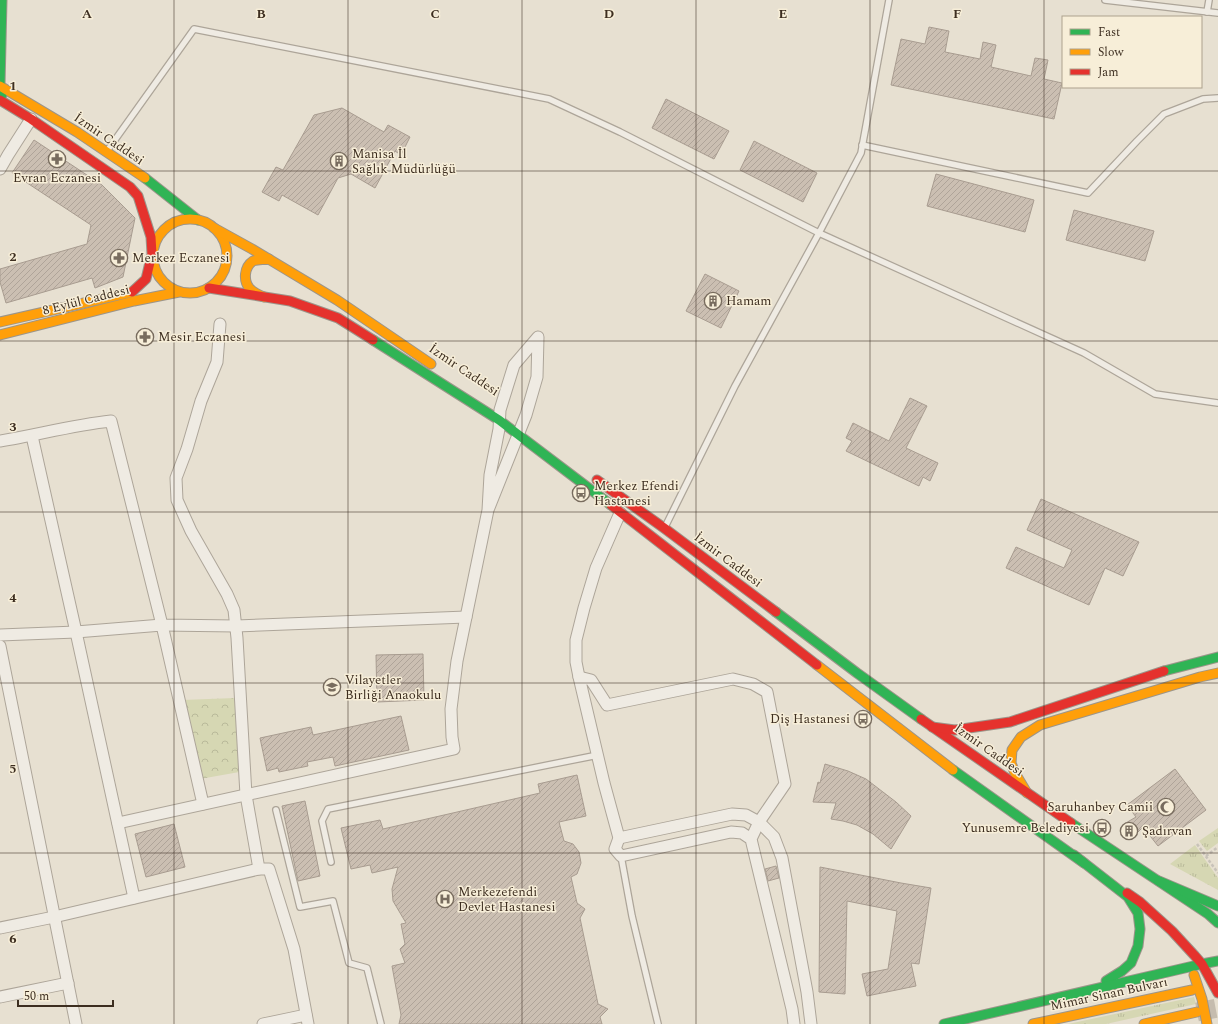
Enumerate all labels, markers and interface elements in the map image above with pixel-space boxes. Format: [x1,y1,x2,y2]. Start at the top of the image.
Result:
text: A [82,4,92,24]
text: B [256,4,266,24]
text: C [430,4,440,24]
text: D [604,4,614,24]
text: E [779,4,788,24]
text: F [953,4,961,24]
legend [1062,16,1202,88]
text: Fast [1098,23,1120,42]
text: Slow [1098,43,1124,62]
text: Jam [1098,63,1119,82]
text: 1 [9,76,17,96]
street label: İzmir Caddesi [70,108,148,170]
place label: Manisa İl Sağlık Müdürlüğü [352,144,456,179]
pharmacy icon: Evran Eczanesi [47,149,67,169]
building icon: Manisa İl Sağlık Müdürlüğü [329,151,349,171]
place label: Evran Eczanesi [13,168,101,188]
text: 2 [9,247,17,267]
pharmacy icon: Merkez Eczanesi [109,248,129,268]
place label: Merkez Eczanesi [132,248,230,268]
street label: 8 Eylül Caddesi [40,280,132,320]
building icon: Hamam [703,291,723,311]
place label: Hamam [726,291,772,311]
pharmacy icon: Mesir Eczanesi [135,327,155,347]
place label: Mesir Eczanesi [158,327,246,347]
street label: İzmir Caddesi [425,339,503,401]
text: 3 [9,417,17,437]
place label: Merkez Efendi Hastanesi [594,476,679,511]
bus stop icon: Merkez Efendi Hastanesi [571,483,591,503]
street label: İzmir Caddesi [690,528,766,592]
text: 4 [9,588,17,608]
place label: Vilayetler Birliği Anaokulu [345,670,441,705]
school or university icon: Vilayetler Birliği Anaokulu [322,677,342,697]
place label: Diş Hastanesi [770,709,850,729]
bus stop icon: Diş Hastanesi [853,709,873,729]
street label: İzmir Caddesi [950,719,1028,781]
text: 5 [9,759,17,779]
place label: Saruhanbey Camii [1048,797,1153,817]
mosque icon: Saruhanbey Camii [1156,797,1176,817]
place label: Yunusemre Belediyesi [962,818,1089,838]
bus stop icon: Yunusemre Belediyesi [1092,818,1112,838]
building icon: Şadırvan [1119,821,1139,841]
place label: Şadırvan [1142,821,1193,841]
place label: Merkezefendi Devlet Hastanesi [458,882,555,917]
hospital icon: Merkezefendi Devlet Hastanesi [435,889,455,909]
text: 6 [9,929,17,949]
street label: Mimar Sinan Bulvarı [1048,972,1170,1016]
scale bar [18,982,113,1008]
text: 50 m [24,987,49,1006]

